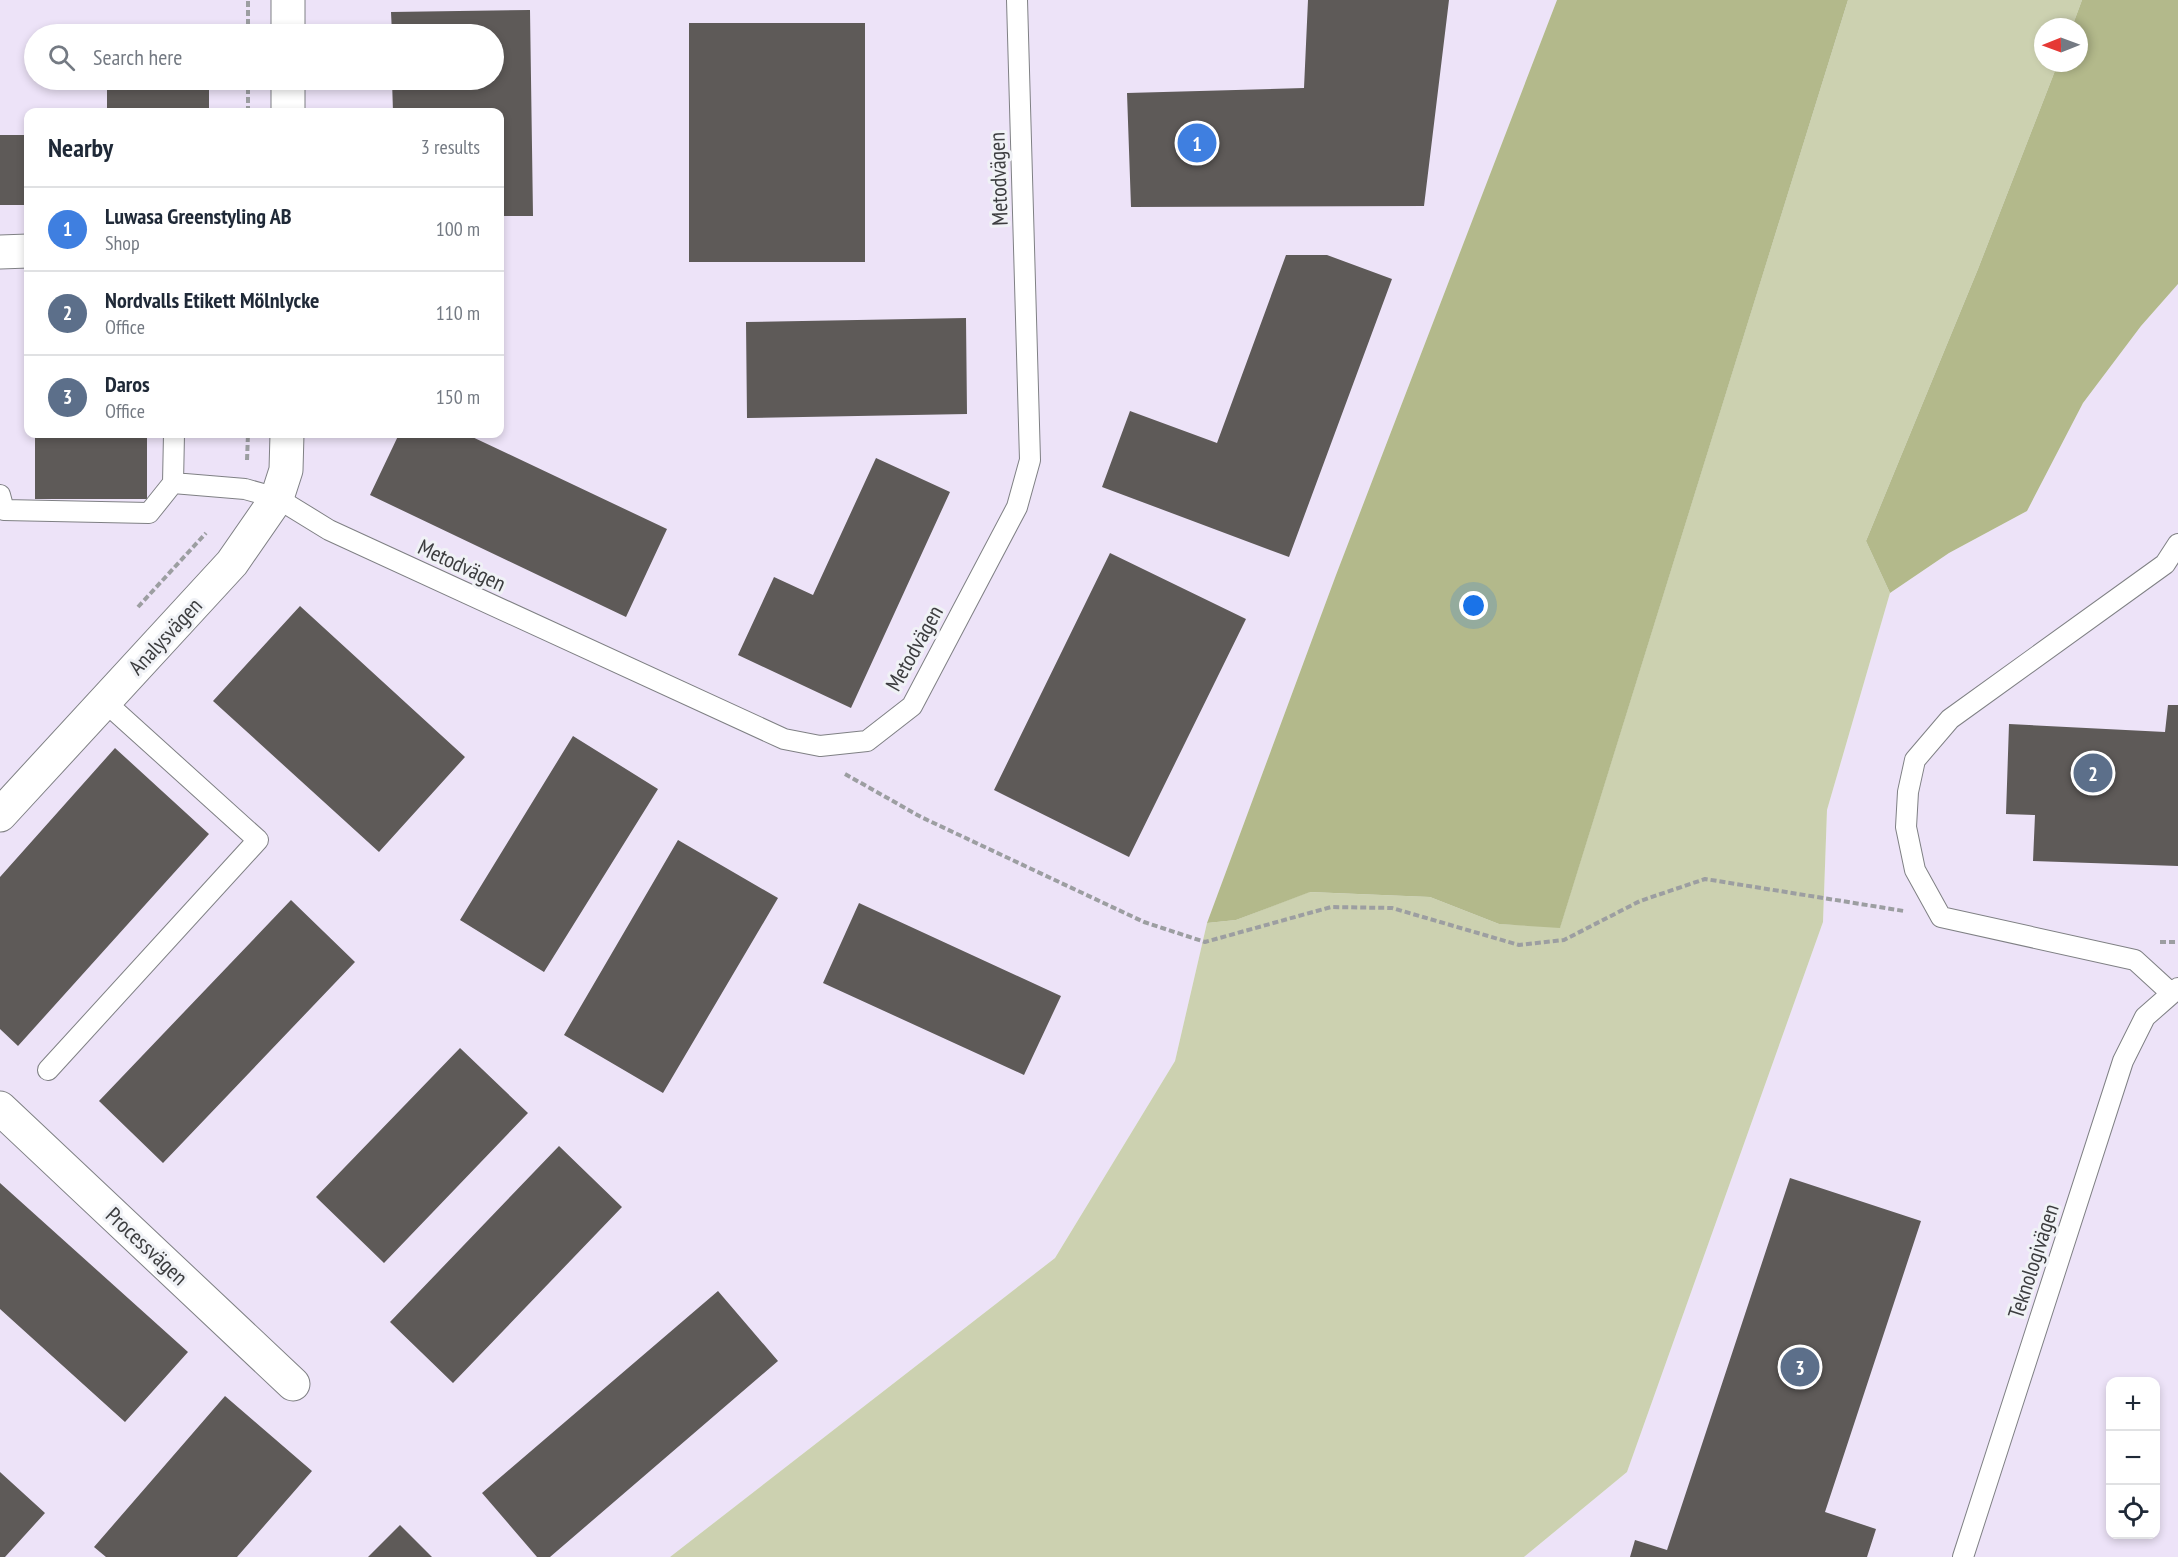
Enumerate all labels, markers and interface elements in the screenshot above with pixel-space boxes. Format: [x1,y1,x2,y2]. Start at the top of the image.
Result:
north arrow [2034,18,2088,72]
search box [24,24,504,90]
icon: search [45,41,78,74]
text: Search here [93,43,182,71]
pin: 1 [1178,120,1216,166]
text: Nearby [48,131,113,164]
street label: Metodvägen [982,132,1014,226]
text: 3 results [421,134,480,160]
text: Luwasa Greenstyling AB [105,202,292,230]
text: 1 [63,216,72,242]
text: 100 m [436,216,480,242]
text: Shop [105,230,140,256]
text: Nordvalls Etikett Mölnlycke [105,286,320,314]
text: 2 [63,300,72,326]
text: 110 m [436,300,480,326]
text: Office [105,314,145,340]
text: Daros [105,370,150,398]
text: 3 [63,384,72,410]
text: 150 m [436,384,480,410]
text: Office [105,398,145,424]
street label: Metodvägen [414,533,510,597]
your location [1459,591,1488,620]
street label: Analysvägen [122,592,208,680]
street label: Metodvägen [879,600,949,696]
pin: 2 [2074,750,2112,796]
street label: Teknologivägen [2001,1200,2065,1322]
street label: Processvägen [100,1201,194,1291]
pin: 3 [1780,1344,1820,1390]
map controls [2106,1377,2160,1539]
button: + [2106,1377,2160,1431]
button: − [2106,1431,2160,1485]
button: locate [2106,1485,2160,1539]

